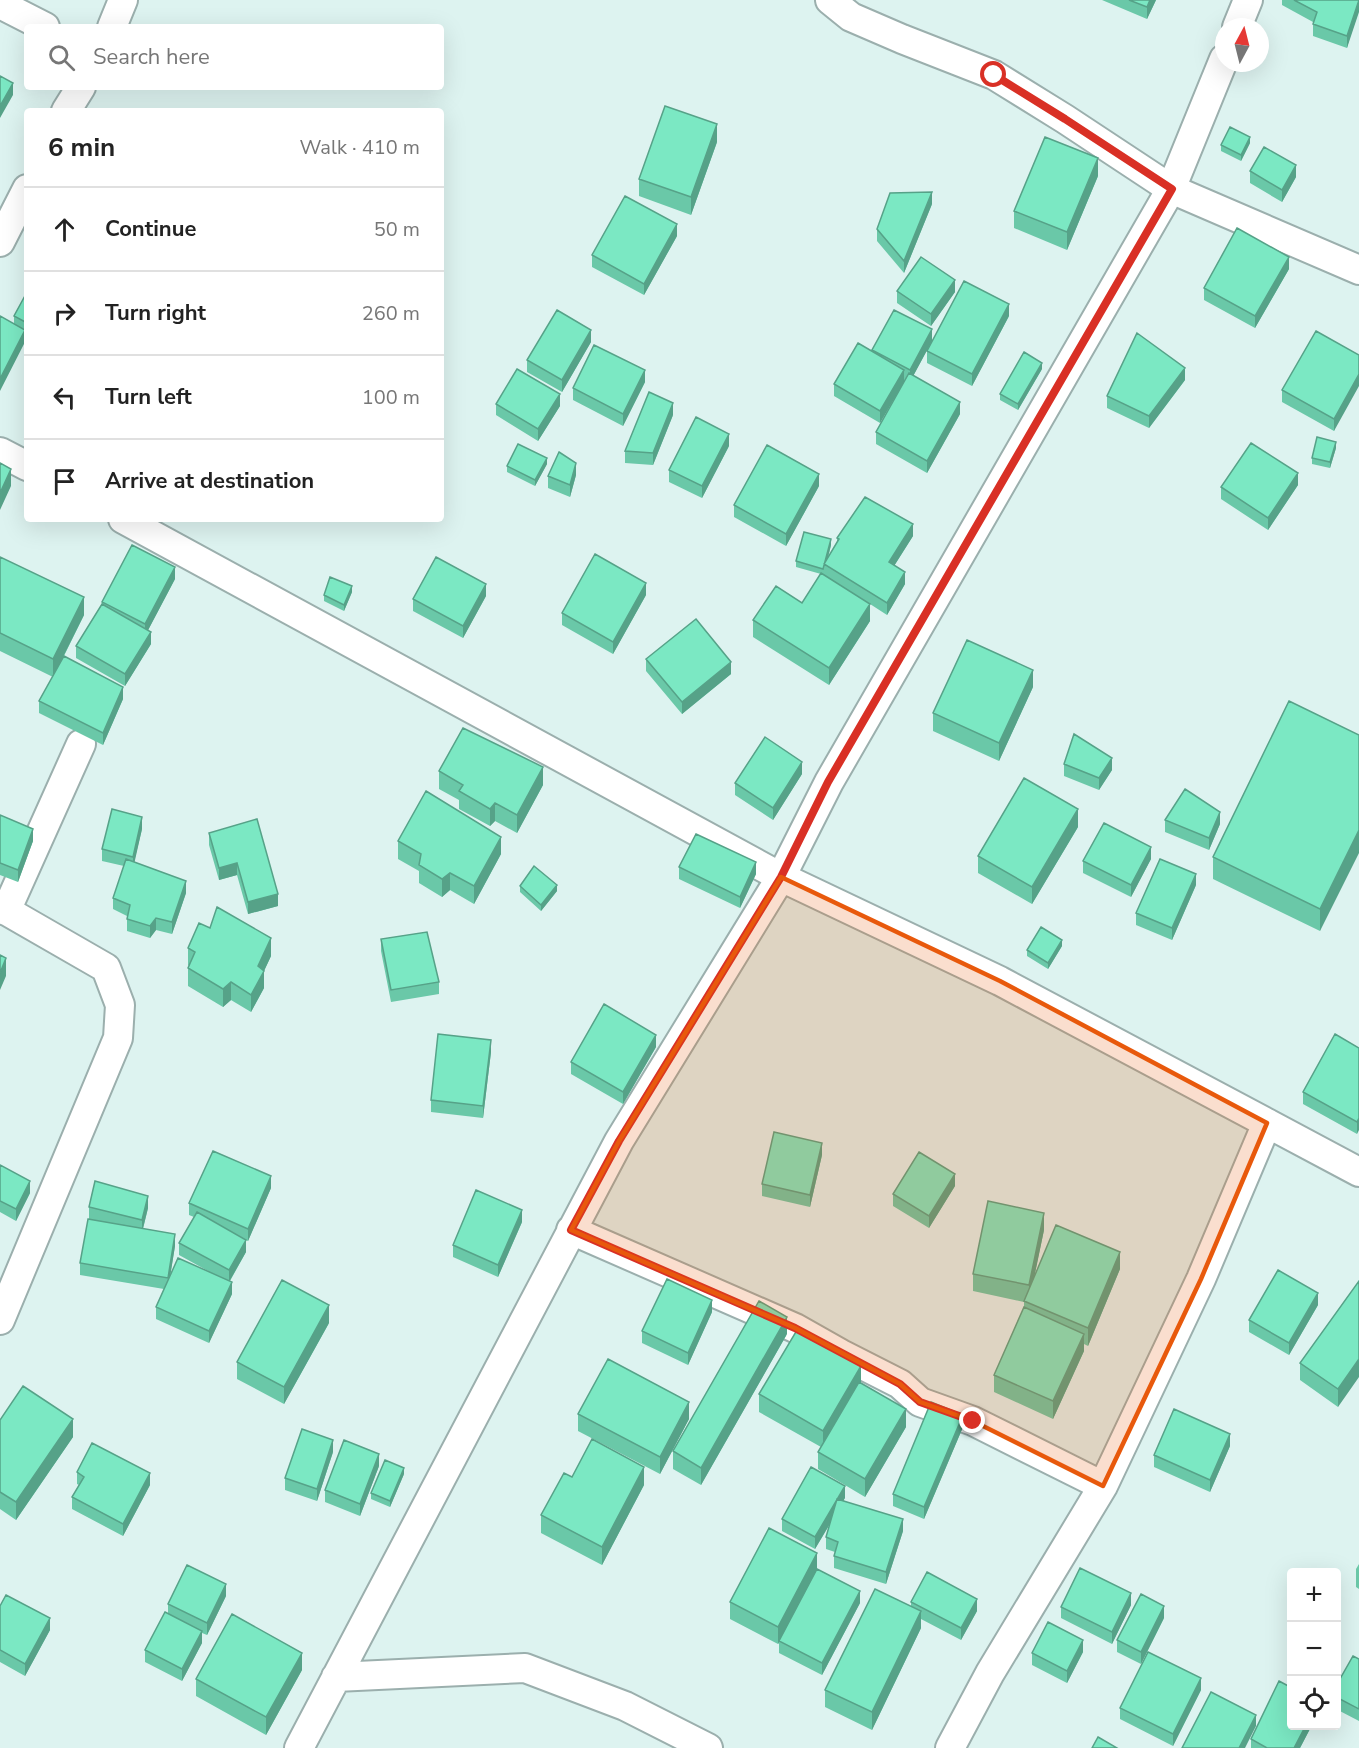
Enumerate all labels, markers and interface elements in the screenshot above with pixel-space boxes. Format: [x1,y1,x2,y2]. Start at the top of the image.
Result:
north arrow [1215,18,1269,72]
search box [24,24,444,90]
icon: search [45,41,78,74]
text: Search here [93,42,210,72]
route start [980,61,1006,87]
text: 6 min [48,130,115,165]
text: Walk · 410 m [300,134,420,161]
icon: ahead [48,213,81,246]
text: Continue [105,214,196,244]
text: 50 m [374,216,420,243]
icon: right [48,297,81,330]
text: Turn right [105,298,206,328]
text: 260 m [362,300,420,327]
icon: left [48,381,81,414]
text: Turn left [105,382,192,412]
text: 100 m [362,384,420,411]
icon: arrive [48,465,81,498]
text: Arrive at destination [105,466,314,496]
route end [959,1407,985,1433]
map controls [1287,1568,1341,1730]
button: + [1287,1568,1341,1622]
button: − [1287,1622,1341,1676]
button: locate [1287,1676,1341,1730]

